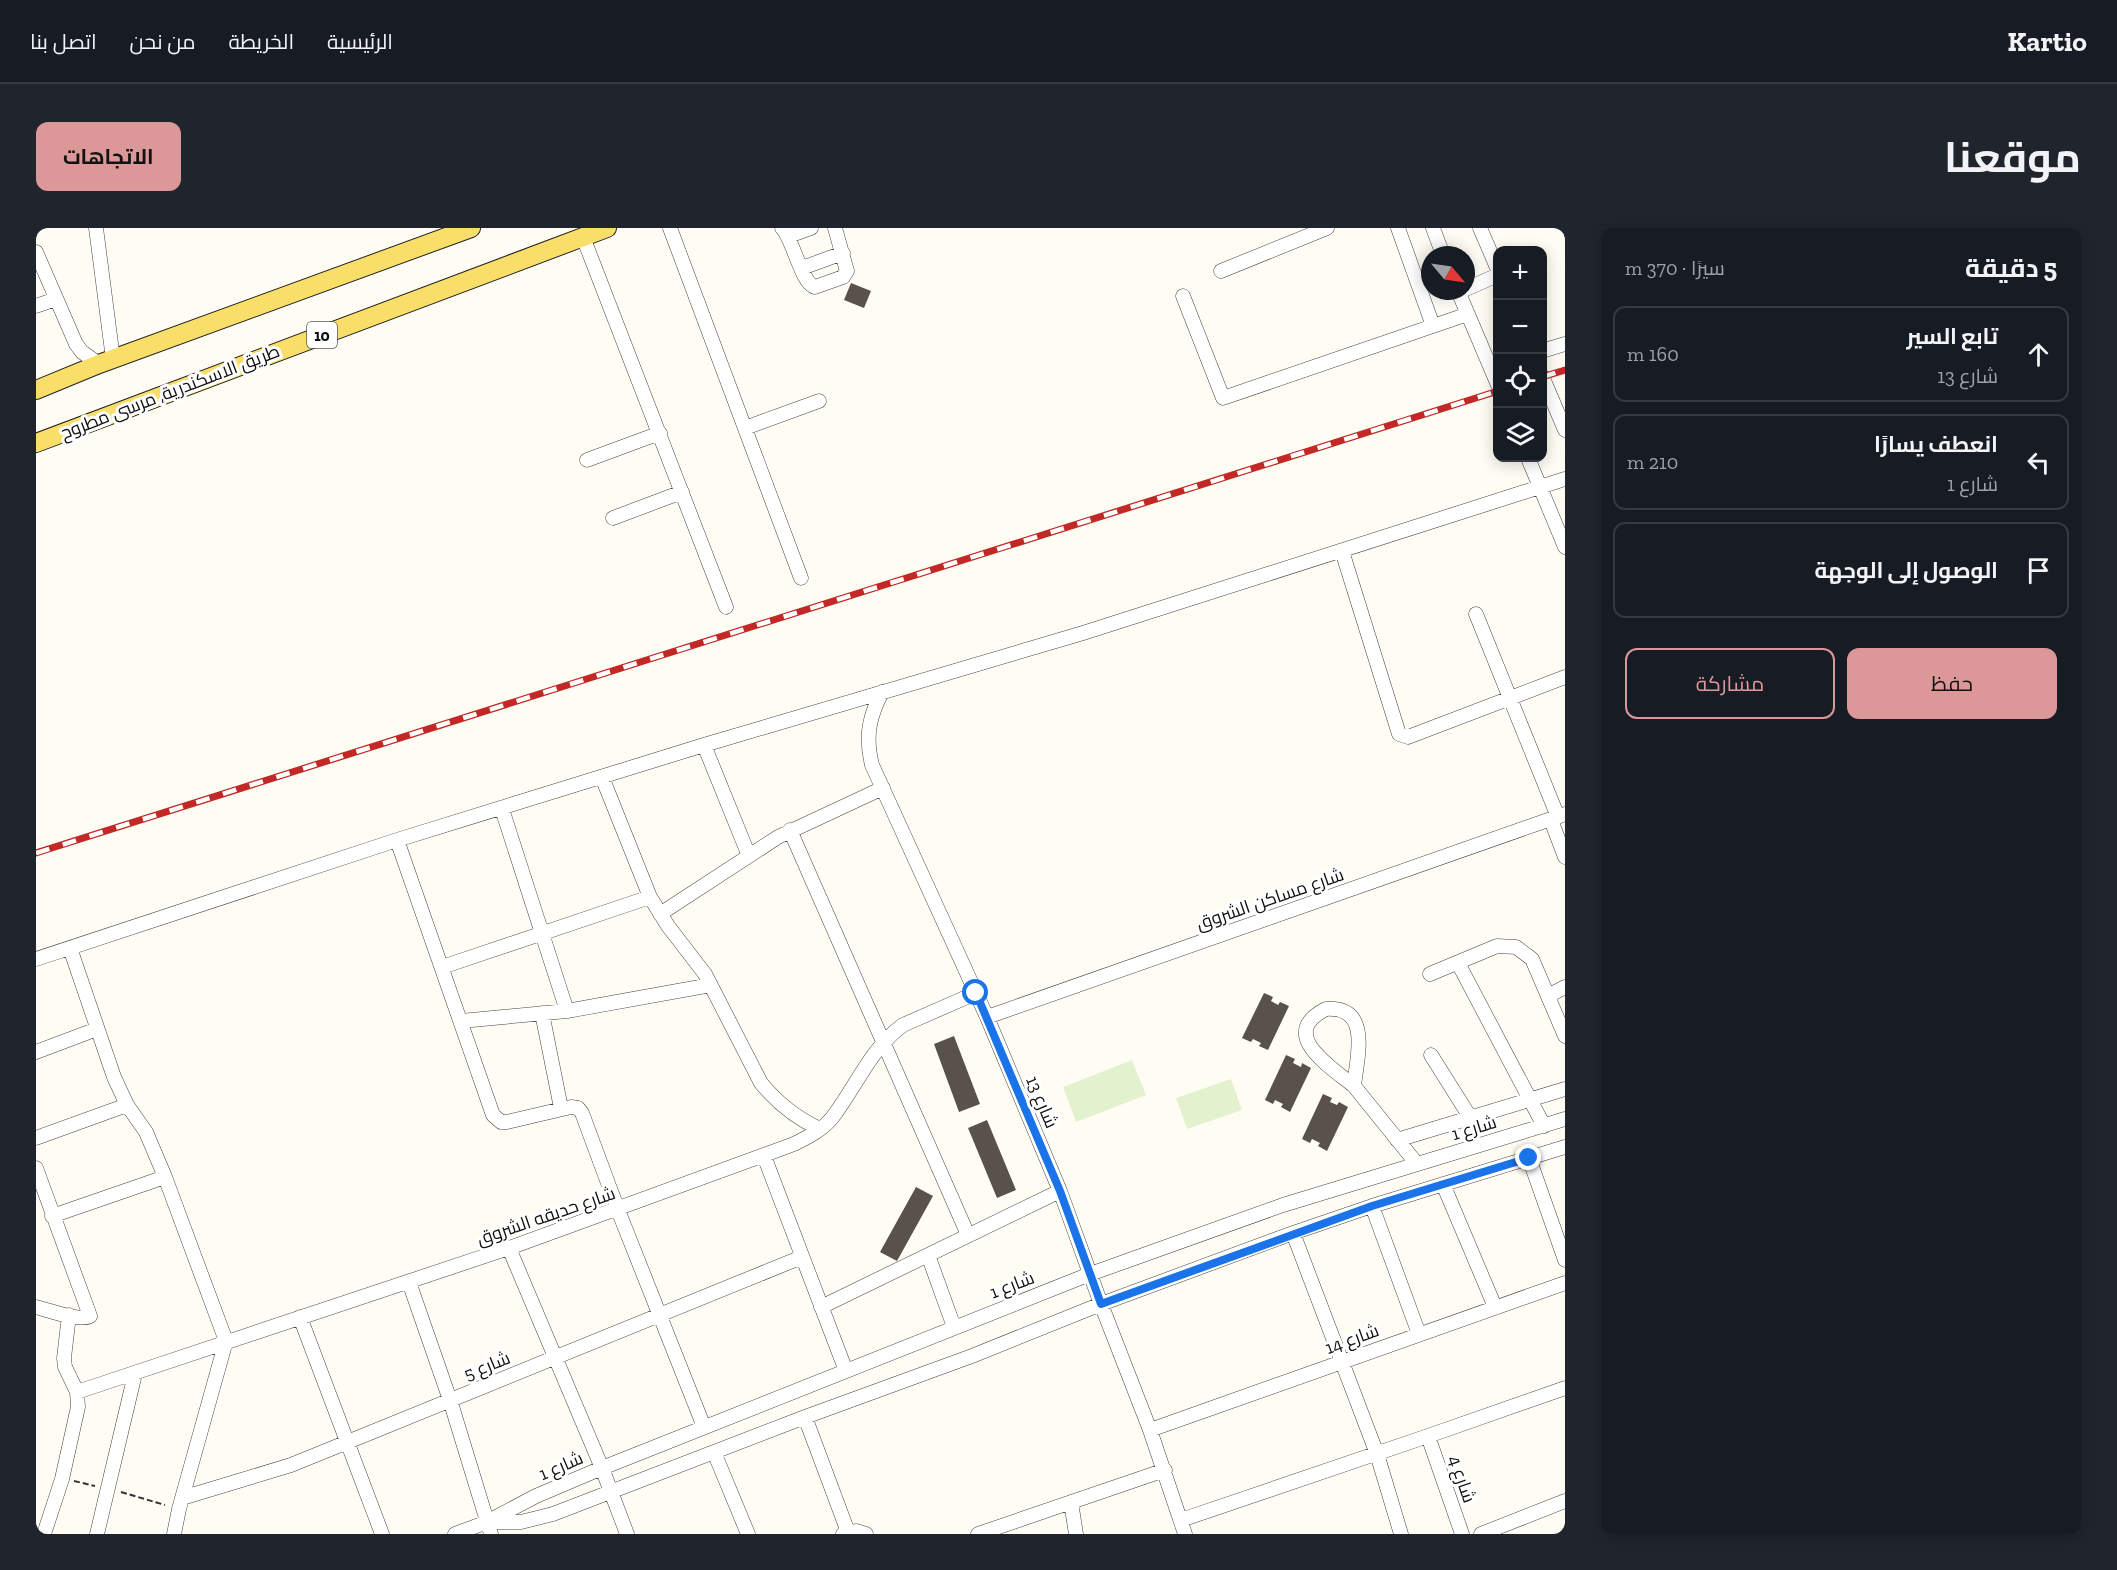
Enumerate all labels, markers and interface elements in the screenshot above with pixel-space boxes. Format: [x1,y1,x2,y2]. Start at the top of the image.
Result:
text: Kartio [2007,25,2087,58]
text: اتصل بنا [30,29,97,54]
text: من نحن [130,29,195,54]
text: الخريطة [228,29,294,54]
text: الرئيسية [327,29,393,54]
button: الاتجاهات [36,122,181,191]
text: موقعنا [1944,132,2081,183]
north arrow [1421,246,1475,300]
map controls [1493,246,1547,462]
button: + [1493,246,1547,300]
text: 5 دقيقة [1965,252,2057,284]
text: سيرًا · 370 m [1625,256,1725,280]
button: − [1493,300,1547,354]
road number: 10 [307,322,337,348]
text: تابع السير [1906,323,1998,350]
icon: ahead [2022,338,2055,371]
street label: طريق الاسكندرية, مرسى مطروح [57,340,283,445]
text: 160 m [1627,342,1679,366]
button: locate [1493,354,1547,408]
text: شارع 13 [1937,364,1998,388]
button: layers [1493,408,1547,462]
text: انعطف يسارًا [1874,431,1998,458]
icon: left [2022,446,2055,479]
text: 210 m [1627,450,1678,474]
text: شارع 1 [1947,472,1998,496]
icon: arrive [2022,554,2055,587]
text: الوصول إلى الوجهة [1814,557,1998,584]
button: مشاركة [1625,648,1835,719]
button: حفظ [1847,648,2057,719]
street label: شارع مساكن الشروق [1193,863,1347,936]
route start [962,979,988,1005]
street label: شارع 13 [1020,1073,1063,1132]
street label: شارع 1 [1449,1111,1499,1146]
route end [1515,1144,1541,1170]
street label: شارع حديقه الشروق [474,1182,619,1251]
street label: شارع 1 [987,1267,1038,1304]
street label: شارع 14 [1322,1319,1382,1360]
street label: شارع 5 [461,1347,514,1386]
street label: شارع 1 [536,1447,587,1486]
street label: شارع 4 [1443,1452,1480,1506]

